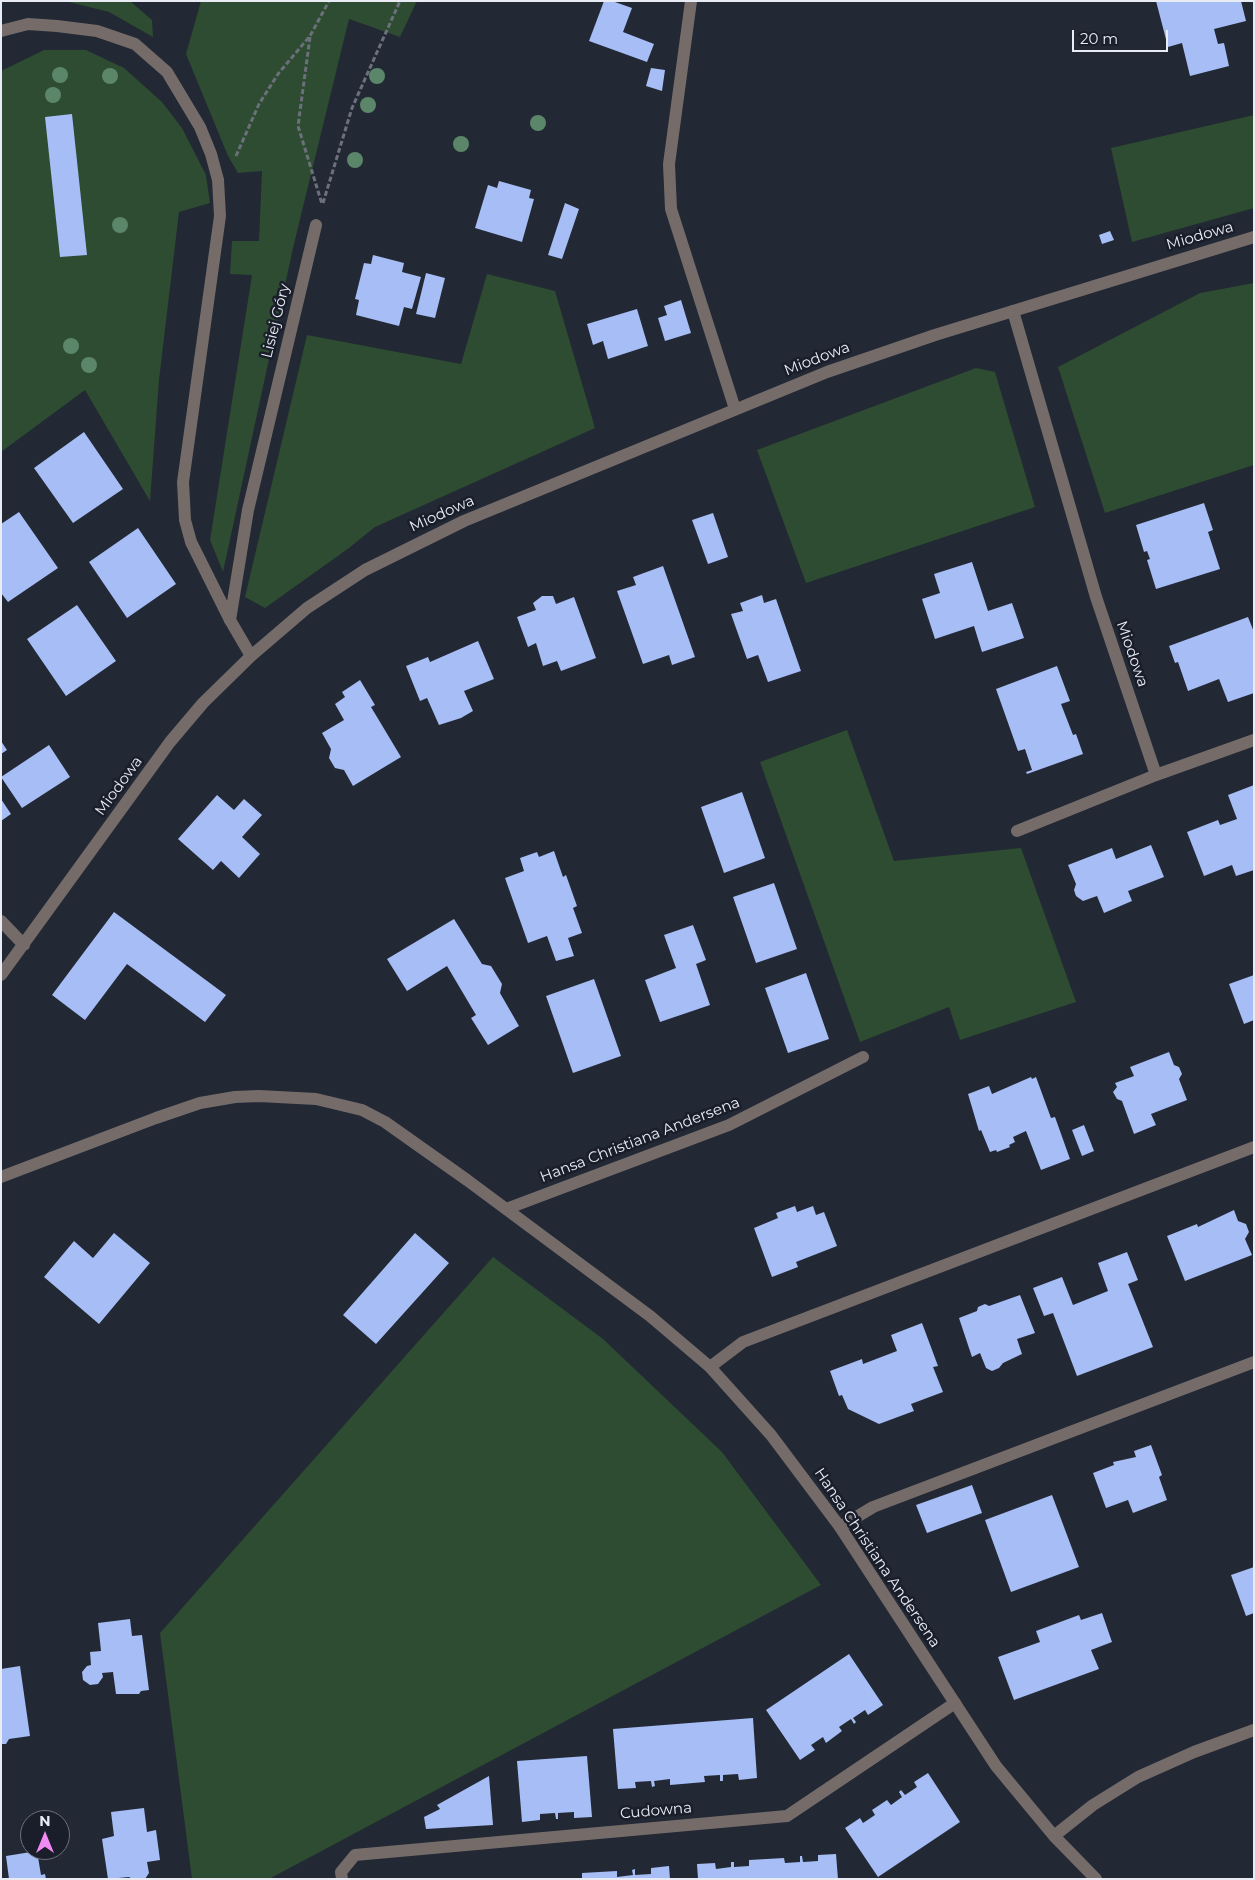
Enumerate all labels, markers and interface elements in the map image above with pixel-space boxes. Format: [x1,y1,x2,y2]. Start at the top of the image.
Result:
scale bar [1075,20,1171,52]
text: 20 m [1080,29,1118,48]
street label: Miodowa [1164,218,1236,254]
street label: Lisiej Góry [258,282,294,360]
street label: Miodowa [782,338,852,380]
street label: Miodowa [407,492,477,536]
street label: Miodowa [1112,619,1152,689]
street label: Miodowa [91,753,147,819]
street label: Hansa Christiana Andersena [537,1093,743,1187]
street label: Hansa Christiana Andersena [810,1465,944,1651]
street label: Cudowna [619,1799,693,1823]
north arrow [20,1810,70,1860]
text: N [39,1812,51,1830]

